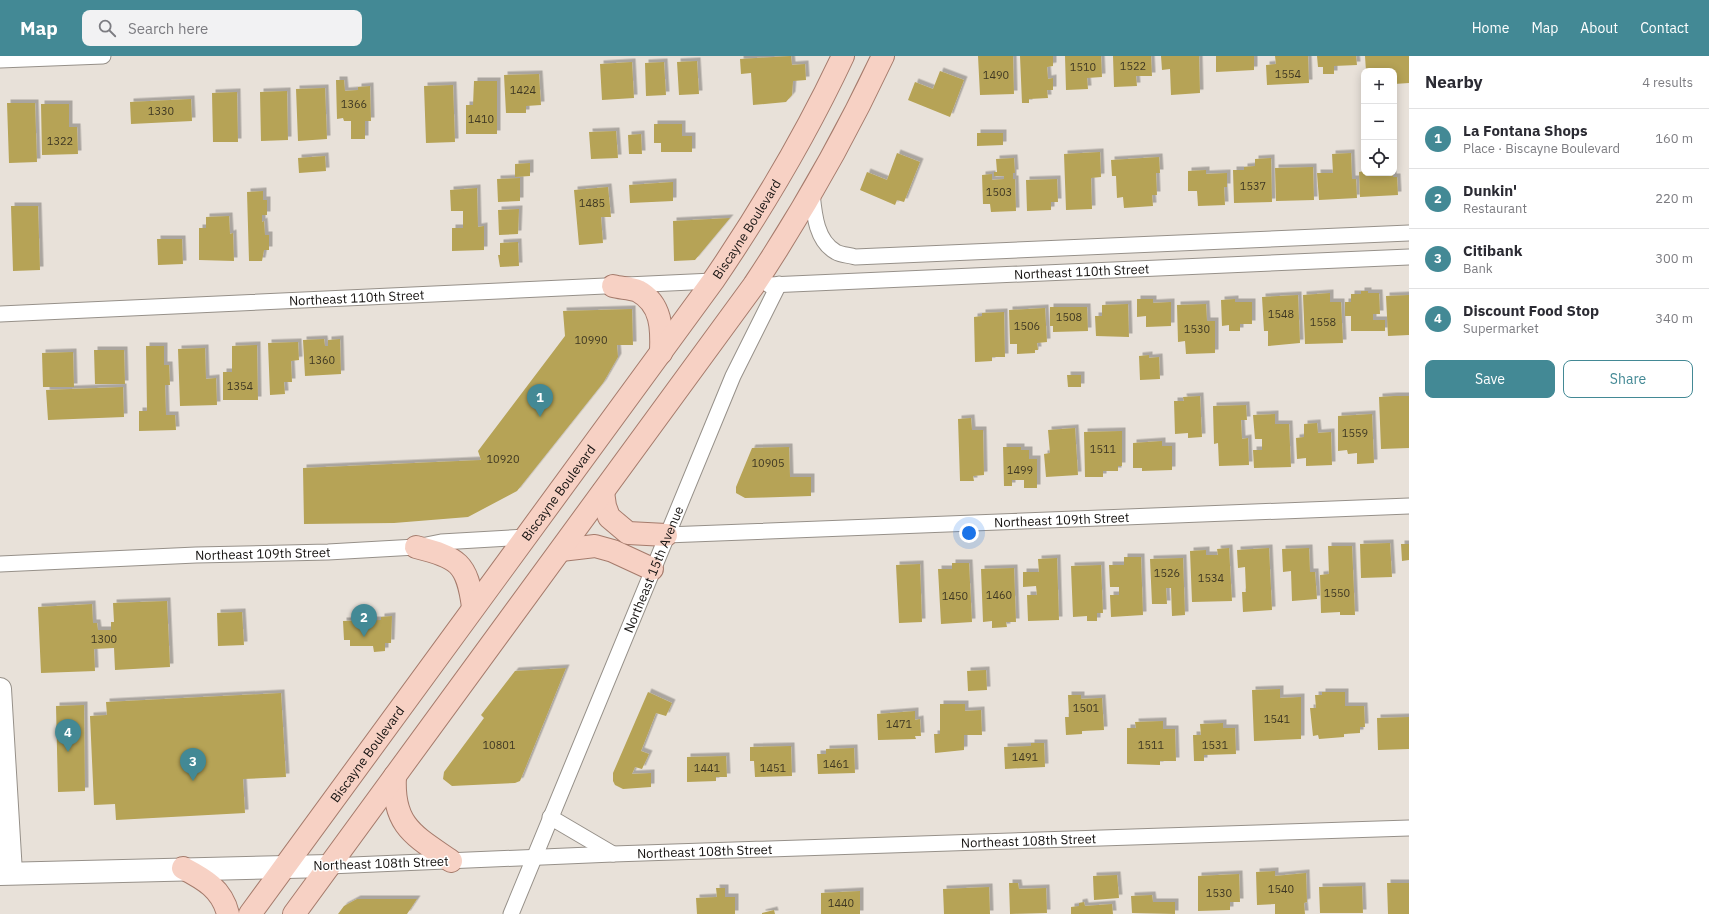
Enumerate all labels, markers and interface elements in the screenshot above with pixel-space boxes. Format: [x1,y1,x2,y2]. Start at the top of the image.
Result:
search box [82,10,362,46]
text: Map [20,16,58,40]
icon: search [96,17,118,39]
text: Search here [128,19,208,38]
text: Home [1472,19,1509,37]
text: Map [1531,19,1558,37]
text: About [1580,19,1618,37]
text: Contact [1640,19,1689,37]
house number: 1522 [1120,59,1146,73]
house number: 1510 [1070,60,1096,74]
house number: 1554 [1275,67,1302,81]
house number: 1490 [983,68,1009,82]
map controls [1361,68,1397,176]
button: + [1361,68,1397,104]
text: Nearby [1425,71,1483,93]
text: 4 results [1642,74,1693,91]
house number: 1424 [510,83,537,97]
house number: 1366 [341,97,367,111]
house number: 1330 [148,104,174,118]
button: − [1361,104,1397,140]
house number: 1410 [468,112,494,126]
text: La Fontana Shops [1463,121,1588,140]
text: 1 [1434,130,1442,147]
text: 160 m [1655,130,1693,147]
house number: 1322 [47,134,73,148]
button: locate [1361,140,1397,176]
text: Place · Biscayne Boulevard [1463,140,1620,157]
street label: Biscayne Boulevard [709,176,785,282]
house number: 1537 [1240,179,1266,193]
text: Dunkin' [1463,181,1517,200]
house number: 1503 [986,185,1012,199]
text: 2 [1434,190,1442,207]
text: 220 m [1655,190,1693,207]
house number: 1485 [579,196,605,210]
text: Restaurant [1463,200,1527,217]
text: Citibank [1463,241,1522,260]
text: 3 [1434,250,1442,267]
text: 300 m [1655,250,1693,267]
street label: Northeast 110th Street [1014,260,1150,283]
text: Bank [1463,260,1493,277]
street label: Northeast 110th Street [289,286,425,310]
text: Discount Food Stop [1463,301,1599,320]
house number: 1548 [1268,307,1294,321]
house number: 1508 [1056,310,1082,324]
text: 4 [1434,310,1442,327]
text: 340 m [1655,310,1693,327]
house number: 1558 [1310,315,1336,329]
house number: 1506 [1014,319,1040,333]
text: Supermarket [1463,320,1539,337]
house number: 1530 [1184,322,1210,336]
house number: 10990 [575,333,608,347]
house number: 1360 [309,353,335,367]
button: Save [1425,360,1555,398]
button: Share [1563,360,1693,398]
house number: 1354 [227,379,254,393]
pin: 1 [527,384,553,417]
house number: 1559 [1342,426,1368,440]
street label: Biscayne Boulevard [518,442,599,544]
house number: 1511 [1090,442,1117,456]
house number: 10920 [487,452,520,466]
house number: 10905 [752,456,785,470]
house number: 1499 [1007,463,1033,477]
street label: Northeast 15th Avenue [620,504,687,635]
street label: Northeast 109th Street [994,509,1130,531]
your location [959,523,979,543]
street label: Northeast 109th Street [195,544,331,564]
house number: 1526 [1154,566,1180,580]
house number: 1534 [1198,571,1225,585]
house number: 1550 [1324,586,1350,600]
house number: 1460 [986,588,1012,602]
house number: 1450 [942,589,968,603]
pin: 2 [351,604,377,637]
house number: 1300 [91,632,117,646]
house number: 1501 [1073,701,1100,715]
street label: Biscayne Boulevard [327,703,408,806]
house number: 1541 [1264,712,1291,726]
house number: 1471 [886,717,913,731]
pin: 4 [55,719,81,752]
house number: 10801 [483,738,516,752]
house number: 1511 [1138,738,1165,752]
house number: 1531 [1202,738,1229,752]
pin: 3 [180,748,206,781]
house number: 1491 [1012,750,1039,764]
house number: 1461 [823,757,850,771]
house number: 1441 [694,761,721,775]
house number: 1451 [760,761,787,775]
street label: Northeast 108th Street [961,830,1097,852]
street label: Northeast 108th Street [637,841,773,862]
street label: Northeast 108th Street [313,853,449,874]
house number: 1540 [1268,882,1294,896]
house number: 1530 [1206,886,1232,900]
house number: 1440 [828,896,854,910]

